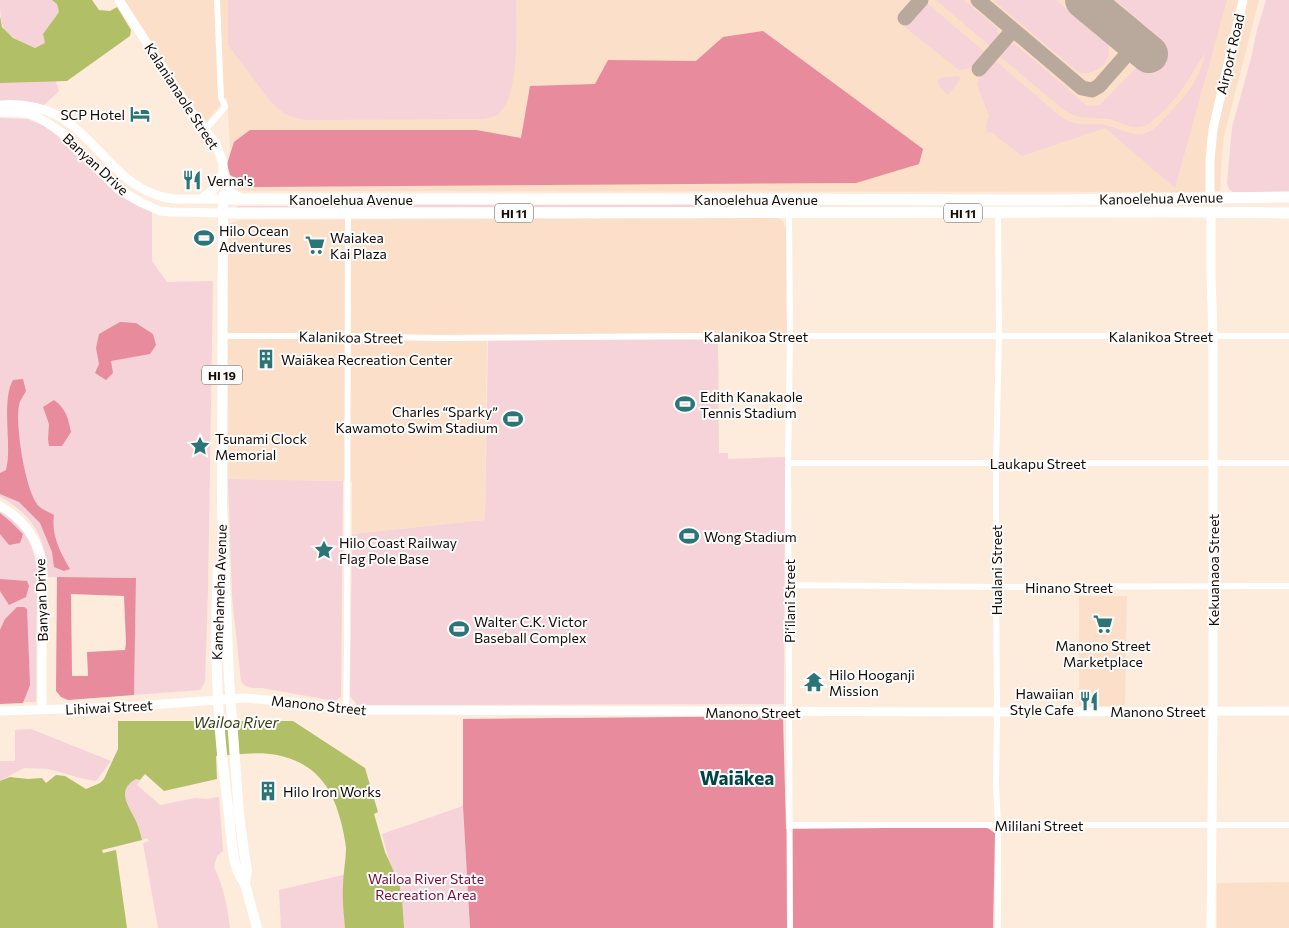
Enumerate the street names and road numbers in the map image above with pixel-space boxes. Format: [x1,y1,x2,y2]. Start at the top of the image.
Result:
street label: Airport Road [1212,12,1248,96]
street label: Kalanianaole Street [141,40,223,153]
street label: Banyan Drive [60,129,132,199]
street label: Kanoelehua Avenue [1099,188,1223,208]
street label: Kanoelehua Avenue [289,191,413,208]
street label: Kanoelehua Avenue [694,191,818,208]
road number: HI 11 [495,204,533,222]
road number: HI 11 [944,204,982,222]
street label: Kalanikoa Street [299,328,404,346]
street label: Kalanikoa Street [704,328,808,345]
street label: Kalanikoa Street [1109,328,1213,345]
road number: HI 19 [202,366,242,384]
street label: Laukapu Street [990,455,1086,472]
street label: Kekuanaoa Street [1205,514,1222,626]
street label: Kamehameha Avenue [208,524,230,660]
street label: Hualani Street [988,525,1005,615]
street label: Banyan Drive [31,558,51,642]
street label: Pi‘ilani Street [781,559,798,643]
street label: Hinano Street [1025,579,1113,596]
street label: Manono Street [271,692,368,718]
street label: Lihiwai Street [65,696,153,718]
street label: Manono Street [1110,703,1206,720]
street label: Manono Street [705,704,801,721]
street label: Mililani Street [995,817,1084,834]

